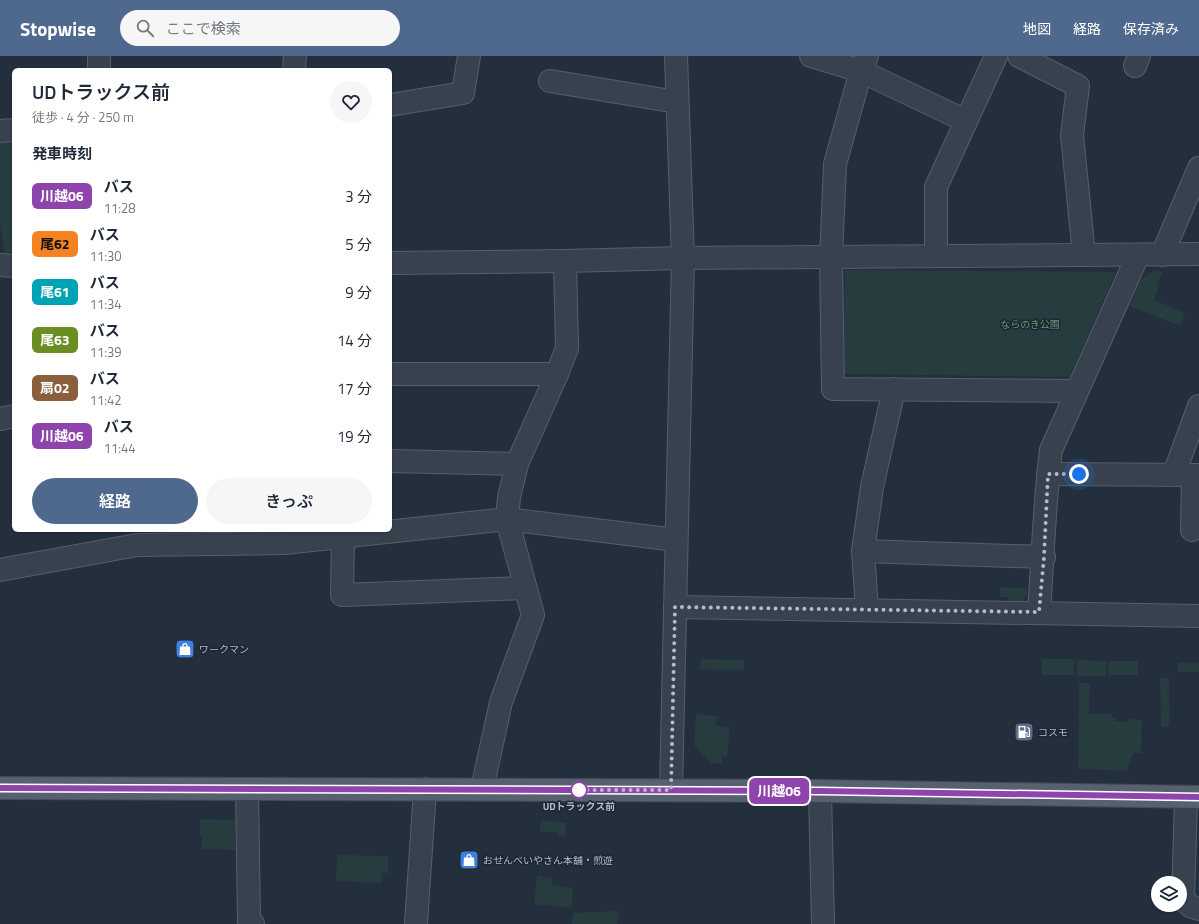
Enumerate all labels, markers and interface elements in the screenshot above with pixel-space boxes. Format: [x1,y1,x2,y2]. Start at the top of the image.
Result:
search box [120,10,400,46]
text: Stopwise [20,14,96,43]
icon: search [134,17,156,39]
text: ここで検索 [166,17,241,40]
text: 地図 [1023,18,1051,39]
text: 経路 [1073,18,1101,39]
text: 保存済み [1123,18,1179,39]
text: UDトラックス前 [32,77,170,106]
button: heart [330,81,372,123]
text: 徒歩 · 4 分 · 250 m [32,107,134,127]
text: 発車時刻 [32,142,92,165]
text: バス [104,175,134,198]
text: 川越06 [40,185,84,206]
text: 3 分 [345,185,372,208]
text: 11:28 [104,198,136,218]
text: バス [90,223,120,246]
text: 尾62 [40,233,70,254]
text: 5 分 [345,233,372,256]
text: 11:30 [90,246,122,266]
text: バス [90,271,120,294]
text: 尾61 [40,281,70,302]
text: 9 分 [345,281,372,304]
text: 11:34 [90,294,122,314]
park label: ならのき公園 [1000,317,1060,332]
text: バス [90,319,120,342]
text: 尾63 [40,329,70,350]
text: 14 分 [337,329,372,352]
text: 11:39 [90,342,122,362]
text: バス [90,367,120,390]
text: 扇02 [40,377,70,398]
text: 17 分 [337,377,372,400]
text: 11:42 [90,390,122,410]
text: バス [104,415,134,438]
text: 川越06 [40,425,84,446]
text: 19 分 [337,425,372,448]
text: 11:44 [104,438,136,458]
your location [1069,464,1089,484]
button: 経路 [32,478,198,524]
button: きっぷ [206,478,372,524]
shop icon: ワークマン [174,638,196,660]
place label: ワークマン [199,642,249,657]
fuel station icon: コスモ [1013,721,1035,743]
place label: コスモ [1038,725,1068,740]
line badge: 川越06 [751,778,807,804]
text: 川越06 [757,780,801,801]
marker: UDトラックス前 [570,781,588,799]
place label: UDトラックス前 [543,799,615,814]
shop icon: おせんべいやさん本舗・煎遊 [458,849,480,871]
place label: おせんべいやさん本舗・煎遊 [483,853,613,868]
map controls [1151,876,1187,912]
button: layers [1151,876,1187,912]

